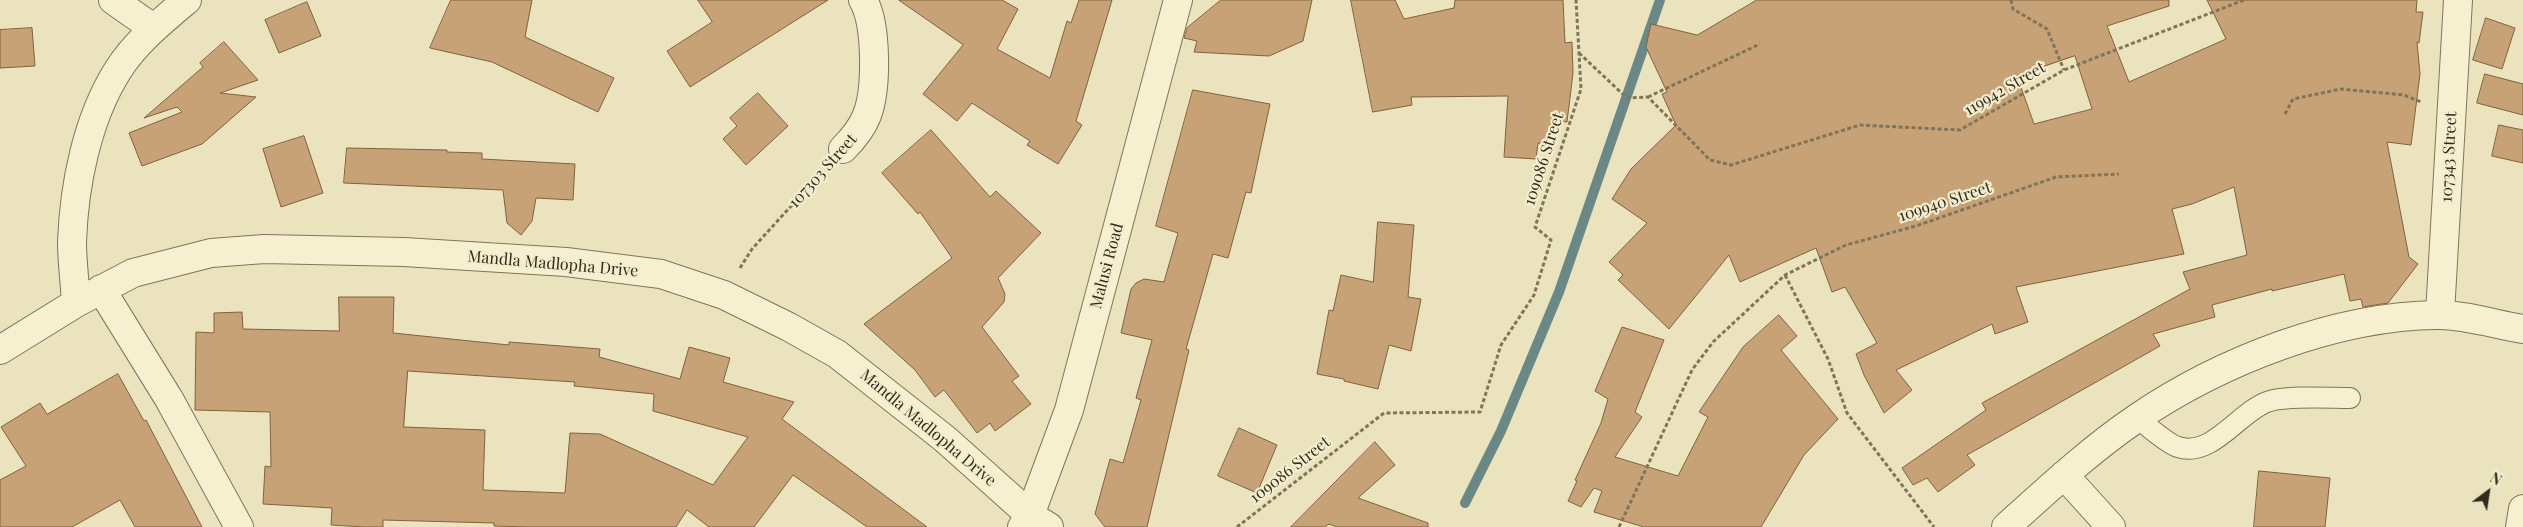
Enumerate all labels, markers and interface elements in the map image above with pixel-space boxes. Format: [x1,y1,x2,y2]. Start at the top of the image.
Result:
street label: 119942 Street [1961,58,2049,120]
street label: 109086 Street [1520,110,1568,208]
street label: 107343 Street [2437,111,2461,203]
street label: 107303 Street [785,130,861,212]
street label: 109940 Street [1896,178,1994,226]
street label: Malusi Road [1086,221,1128,311]
street label: Mandla Madlopha Drive [467,247,639,281]
street label: Mandla Madlopha Drive [856,366,1000,490]
street label: 109086 Street [1246,433,1334,507]
north arrow [2463,467,2513,517]
text: N [2487,468,2505,489]

